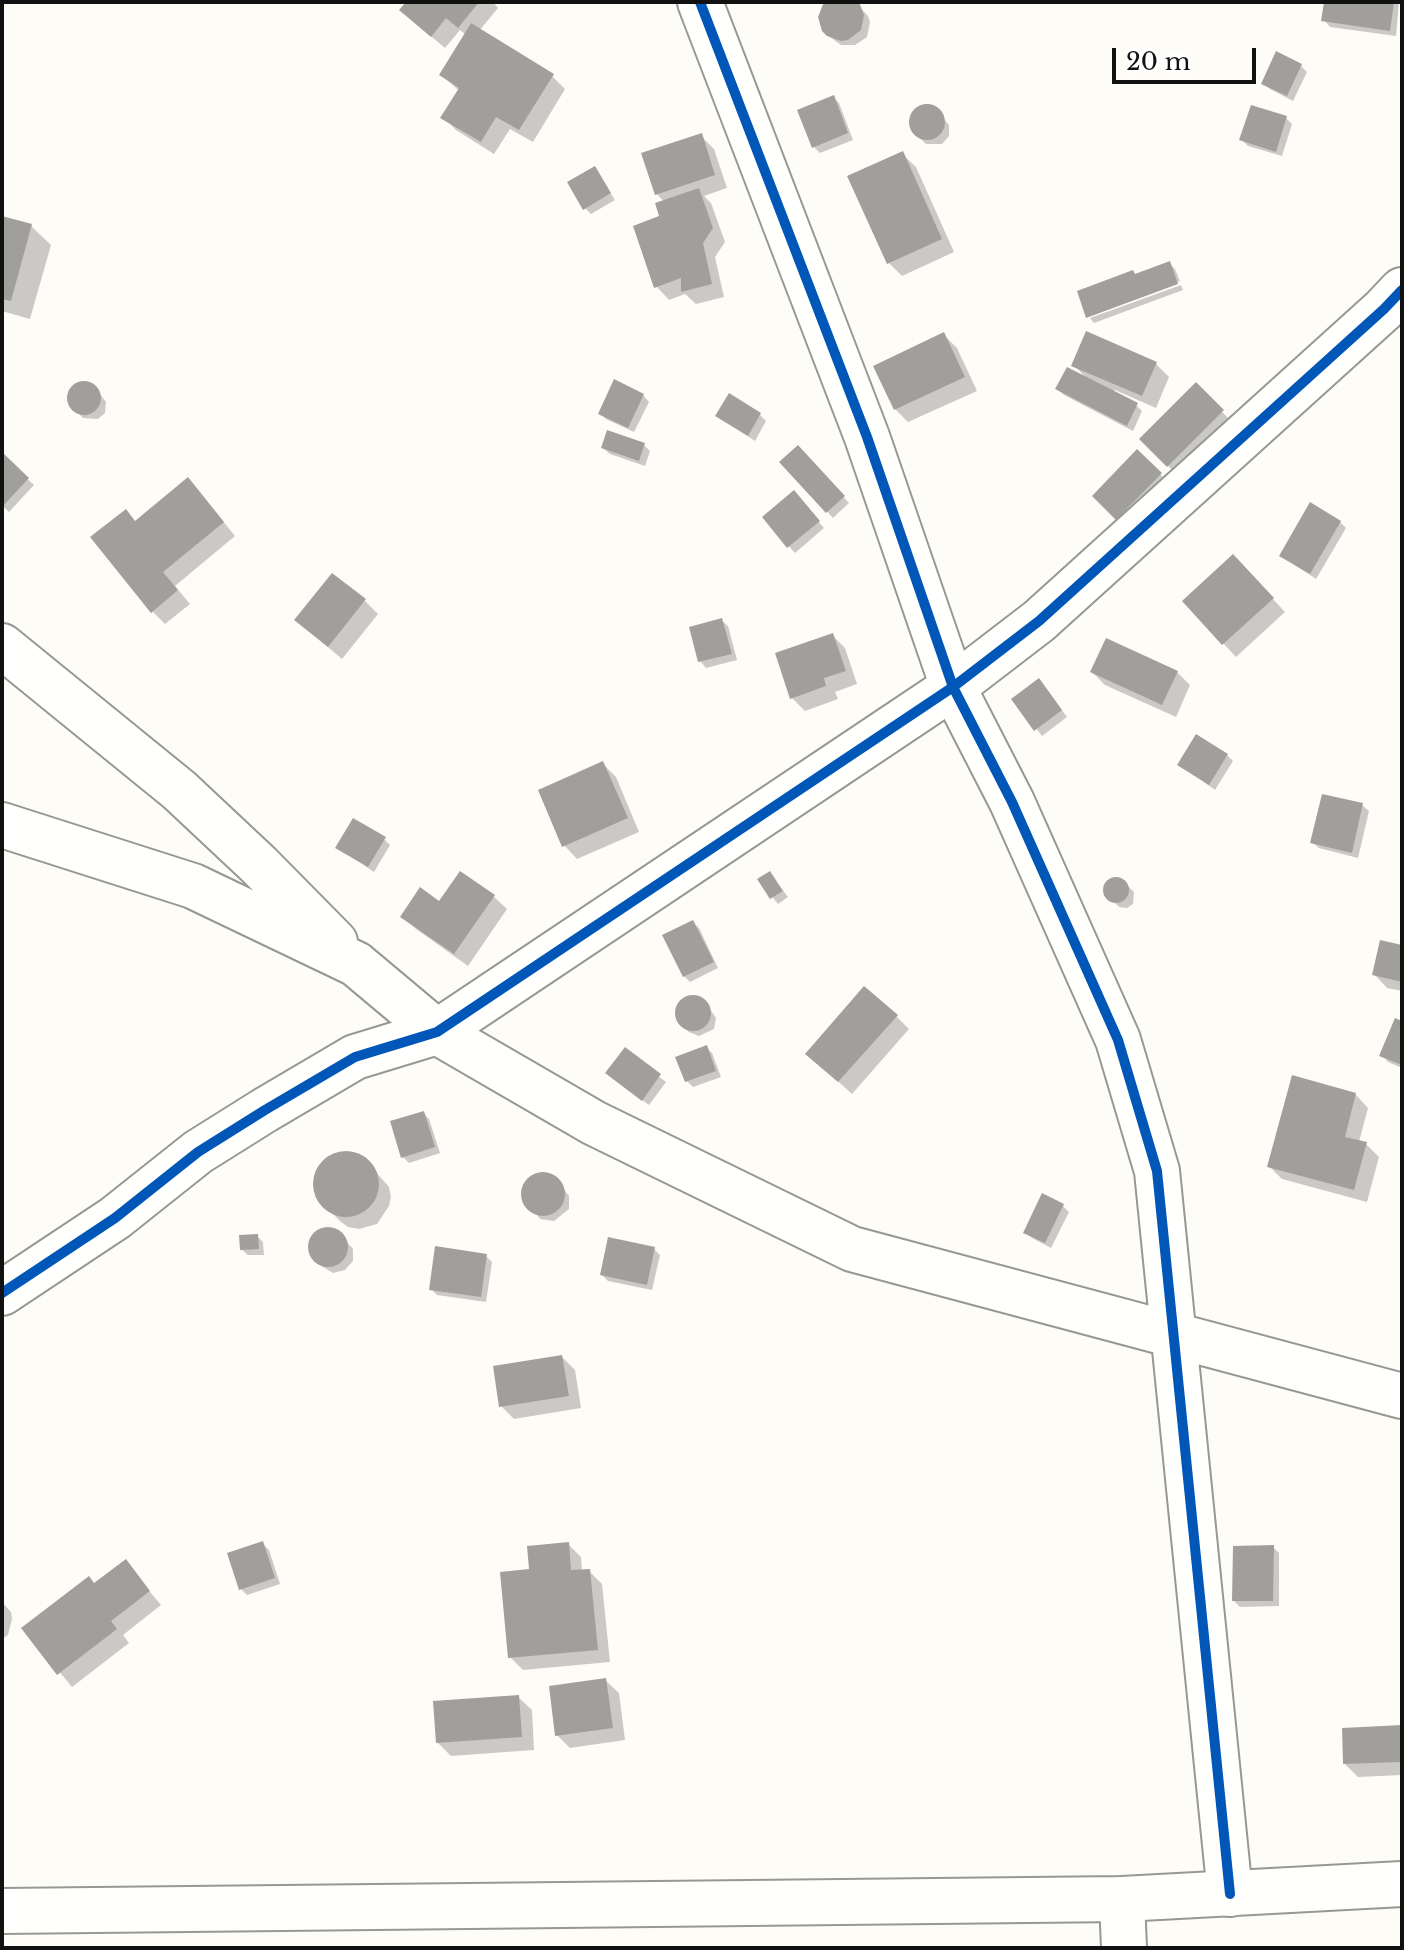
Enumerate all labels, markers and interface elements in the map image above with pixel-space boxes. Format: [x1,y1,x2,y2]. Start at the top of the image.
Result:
scale bar [1116,32,1260,82]
text: 20 m [1126,47,1191,76]

